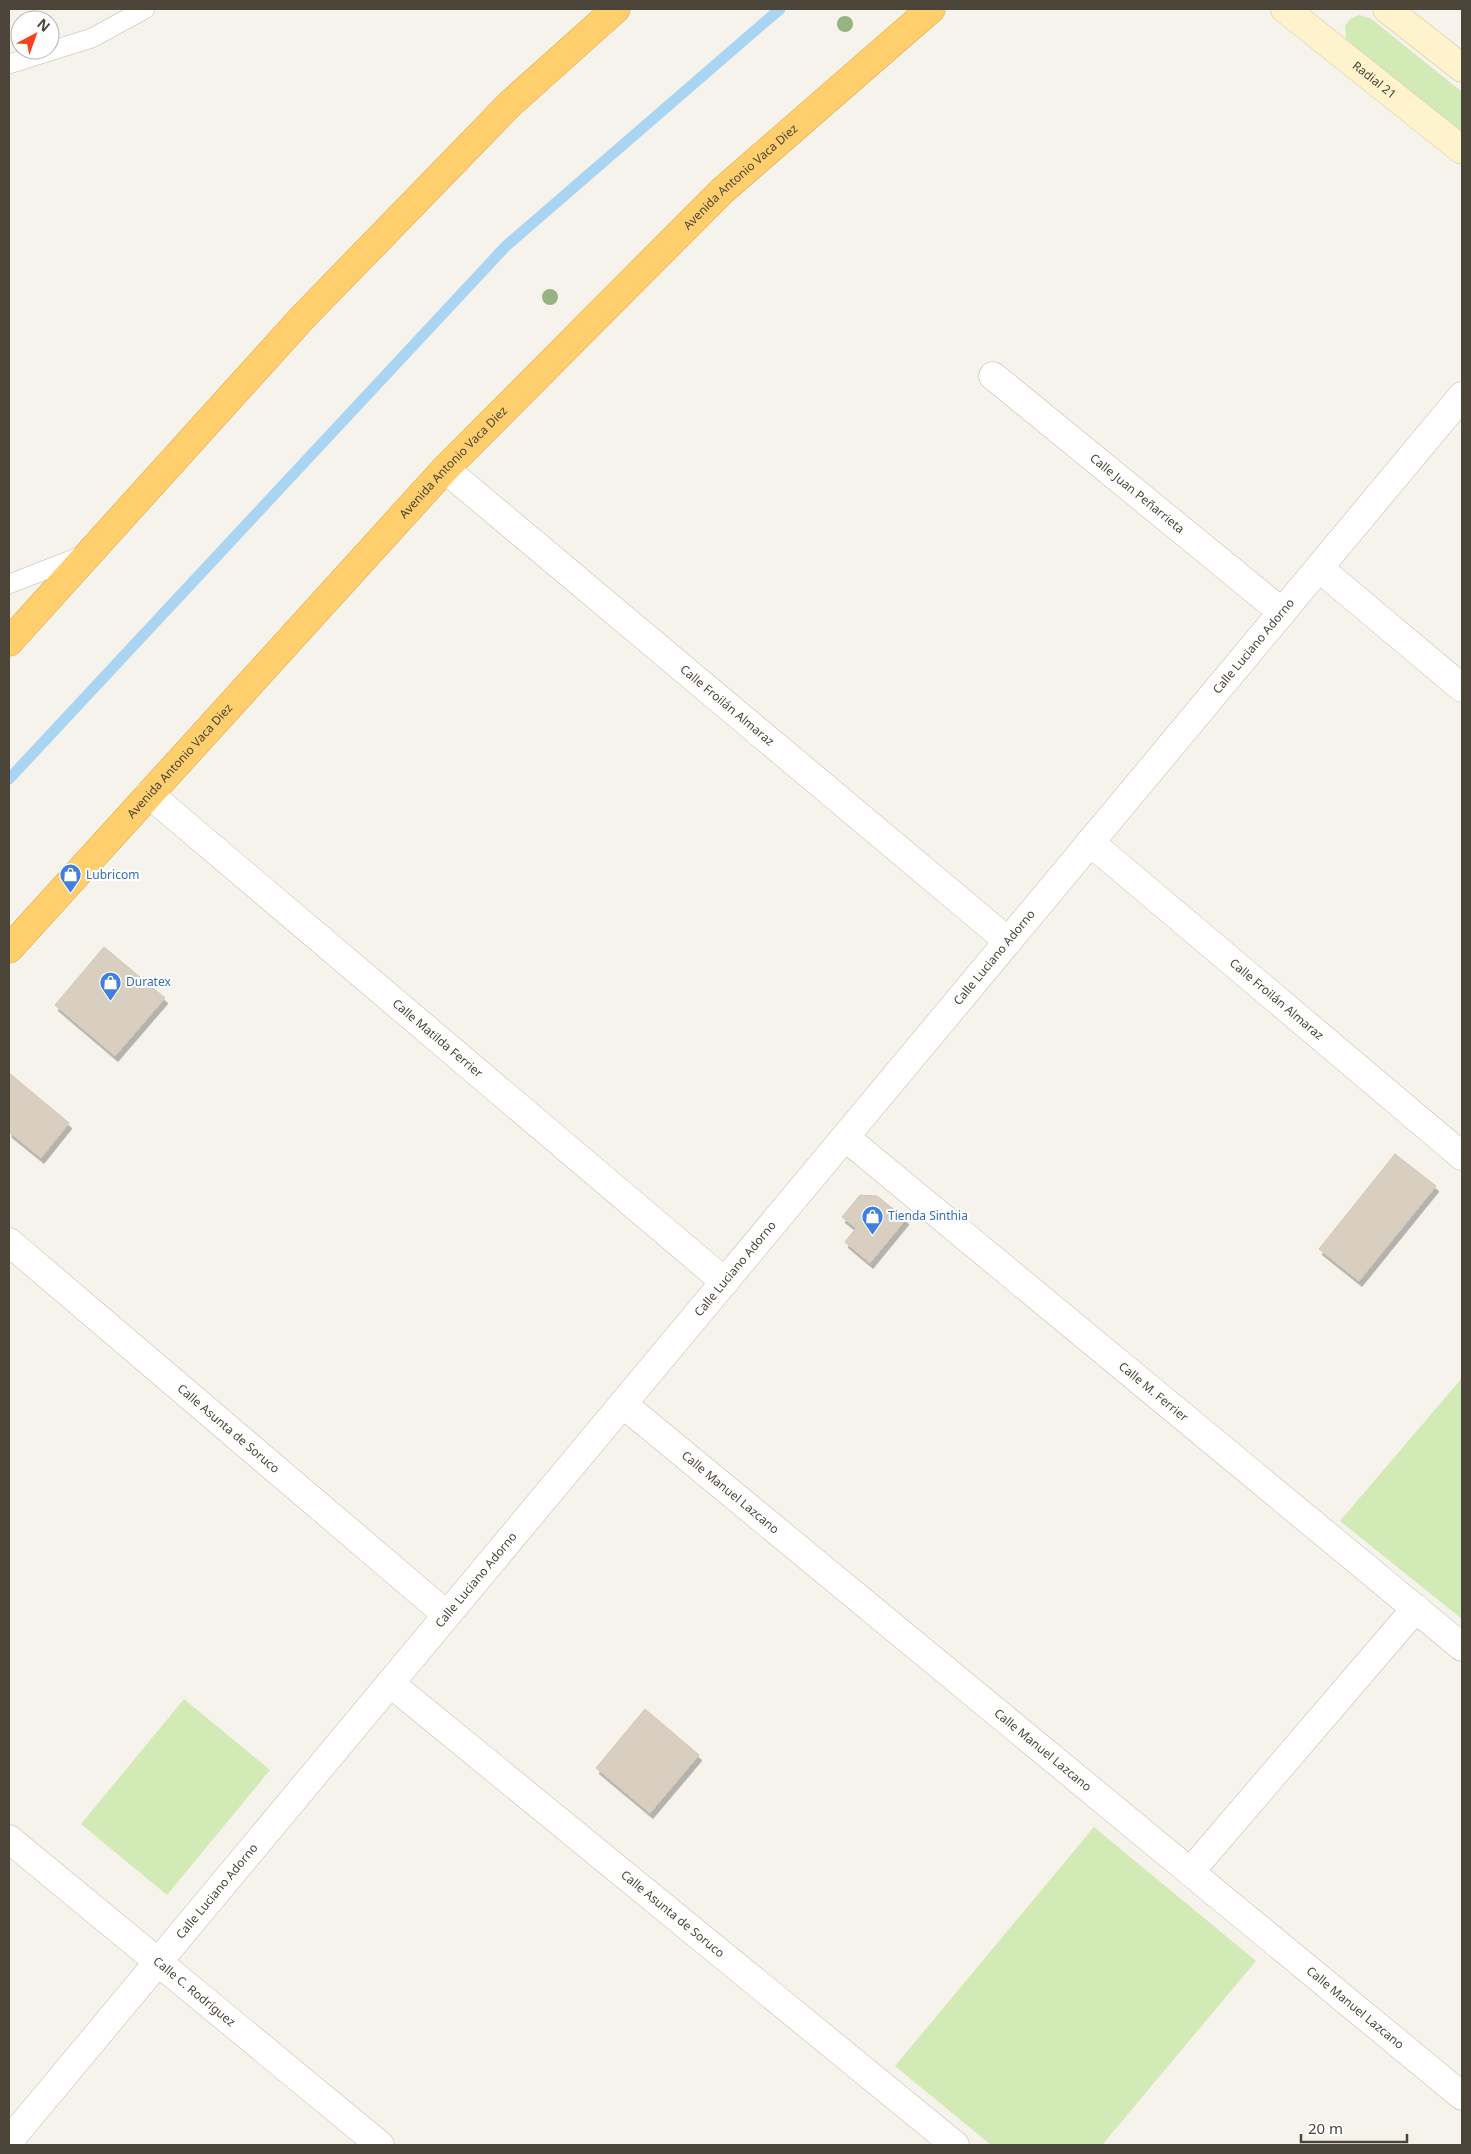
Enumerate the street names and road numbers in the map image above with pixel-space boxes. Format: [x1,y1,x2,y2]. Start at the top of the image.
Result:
street label: Radial 21 [1349,57,1400,102]
street label: Avenida Antonio Vaca Diez [679,120,801,233]
street label: Avenida Antonio Vaca Diez [395,402,511,522]
street label: Calle Juan Peñarrieta [1086,450,1188,537]
street label: Calle Luciano Adorno [1208,595,1298,697]
street label: Calle Froilán Almaraz [677,661,778,750]
street label: Avenida Antonio Vaca Diez [123,699,236,822]
street label: Calle Luciano Adorno [949,906,1039,1009]
street label: Calle Froilán Almaraz [1226,954,1328,1044]
street label: Calle Matilda Ferrier [389,995,487,1081]
street label: Calle Luciano Adorno [690,1217,780,1320]
street label: Calle M. Ferrier [1115,1358,1192,1425]
street label: Calle Asunta de Soruco [174,1380,283,1477]
street label: Calle Manuel Lazcano [678,1447,783,1537]
street label: Calle Luciano Adorno [431,1528,521,1631]
street label: Calle Manuel Lazcano [991,1704,1095,1795]
street label: Calle Luciano Adorno [172,1840,261,1942]
street label: Calle Asunta de Soruco [617,1866,728,1961]
street label: Calle C. Rodríguez [150,1952,239,2030]
street label: Calle Manuel Lazcano [1303,1962,1408,2053]

